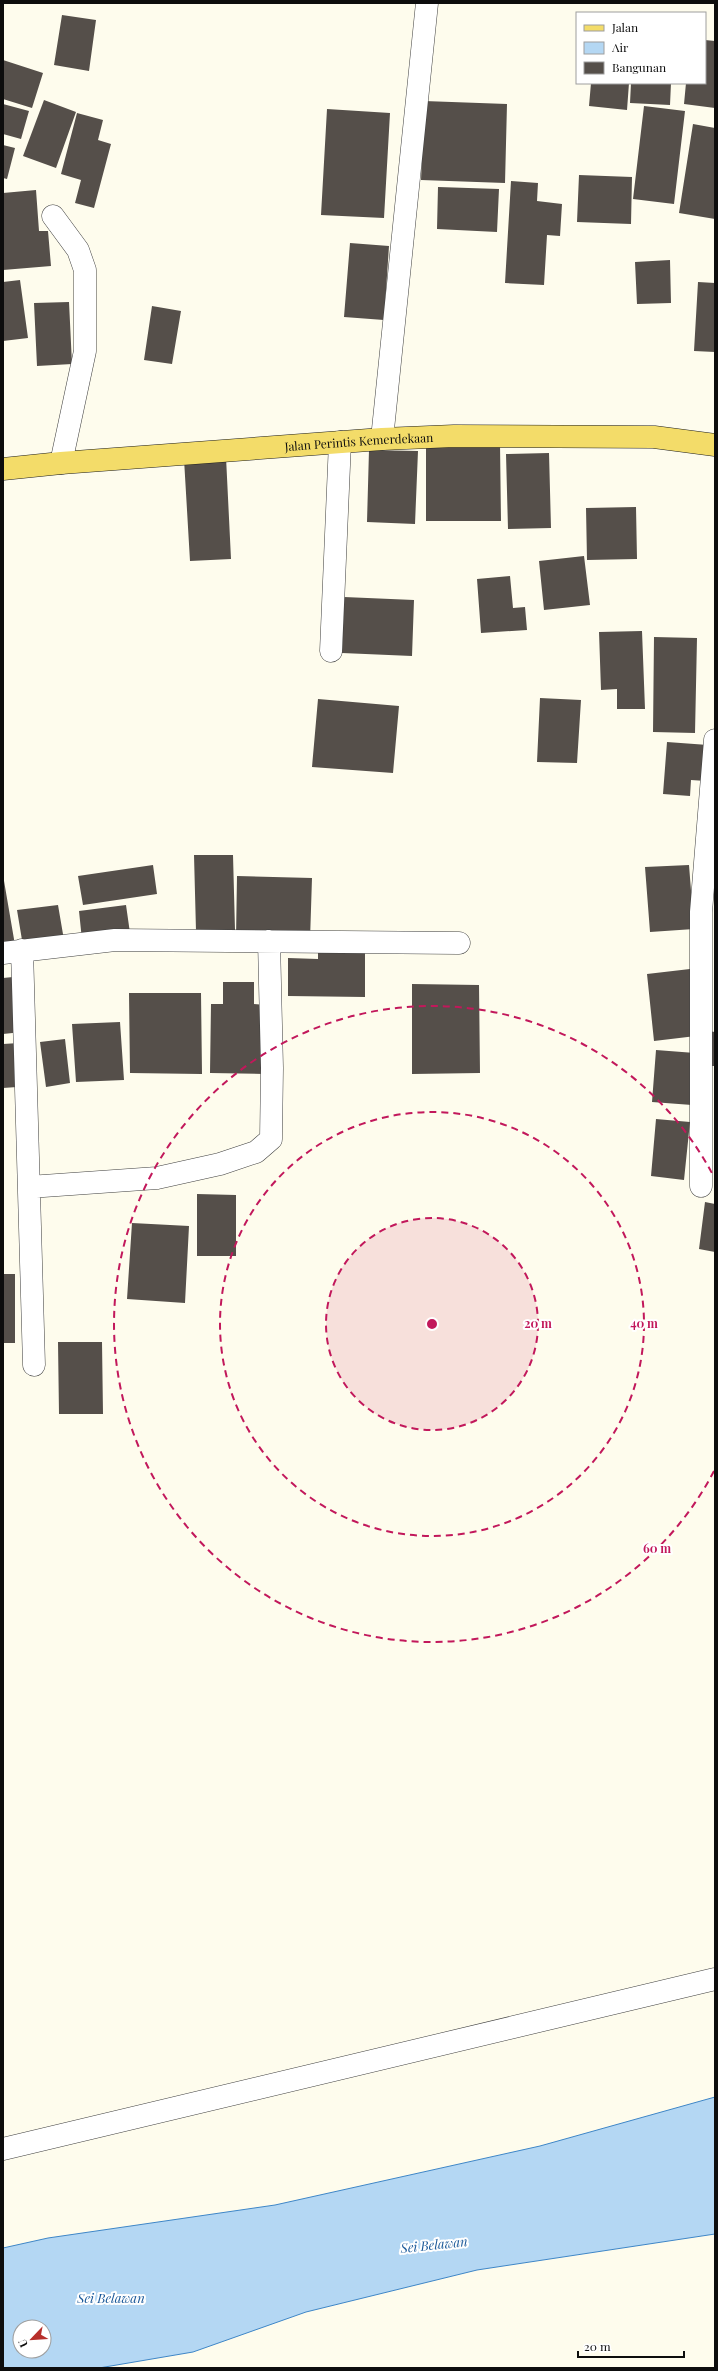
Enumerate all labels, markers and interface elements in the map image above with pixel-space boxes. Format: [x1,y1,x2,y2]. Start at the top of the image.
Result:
legend [576,12,706,84]
text: Jalan [611,19,638,35]
text: Air [611,39,629,55]
text: Bangunan [612,59,666,75]
street label: Jalan Perintis Kemerdekaan [283,429,434,454]
text: 20 m [524,1315,552,1331]
text: 40 m [630,1315,658,1331]
centre of rings [425,1317,439,1331]
text: 60 m [643,1540,671,1556]
water label: Sei Belawan [399,2232,468,2256]
water label: Sei Belawan [76,2289,145,2306]
north arrow [12,2319,52,2359]
scale bar [578,2333,684,2359]
text: U [14,2336,31,2350]
text: 20 m [584,2338,611,2354]

